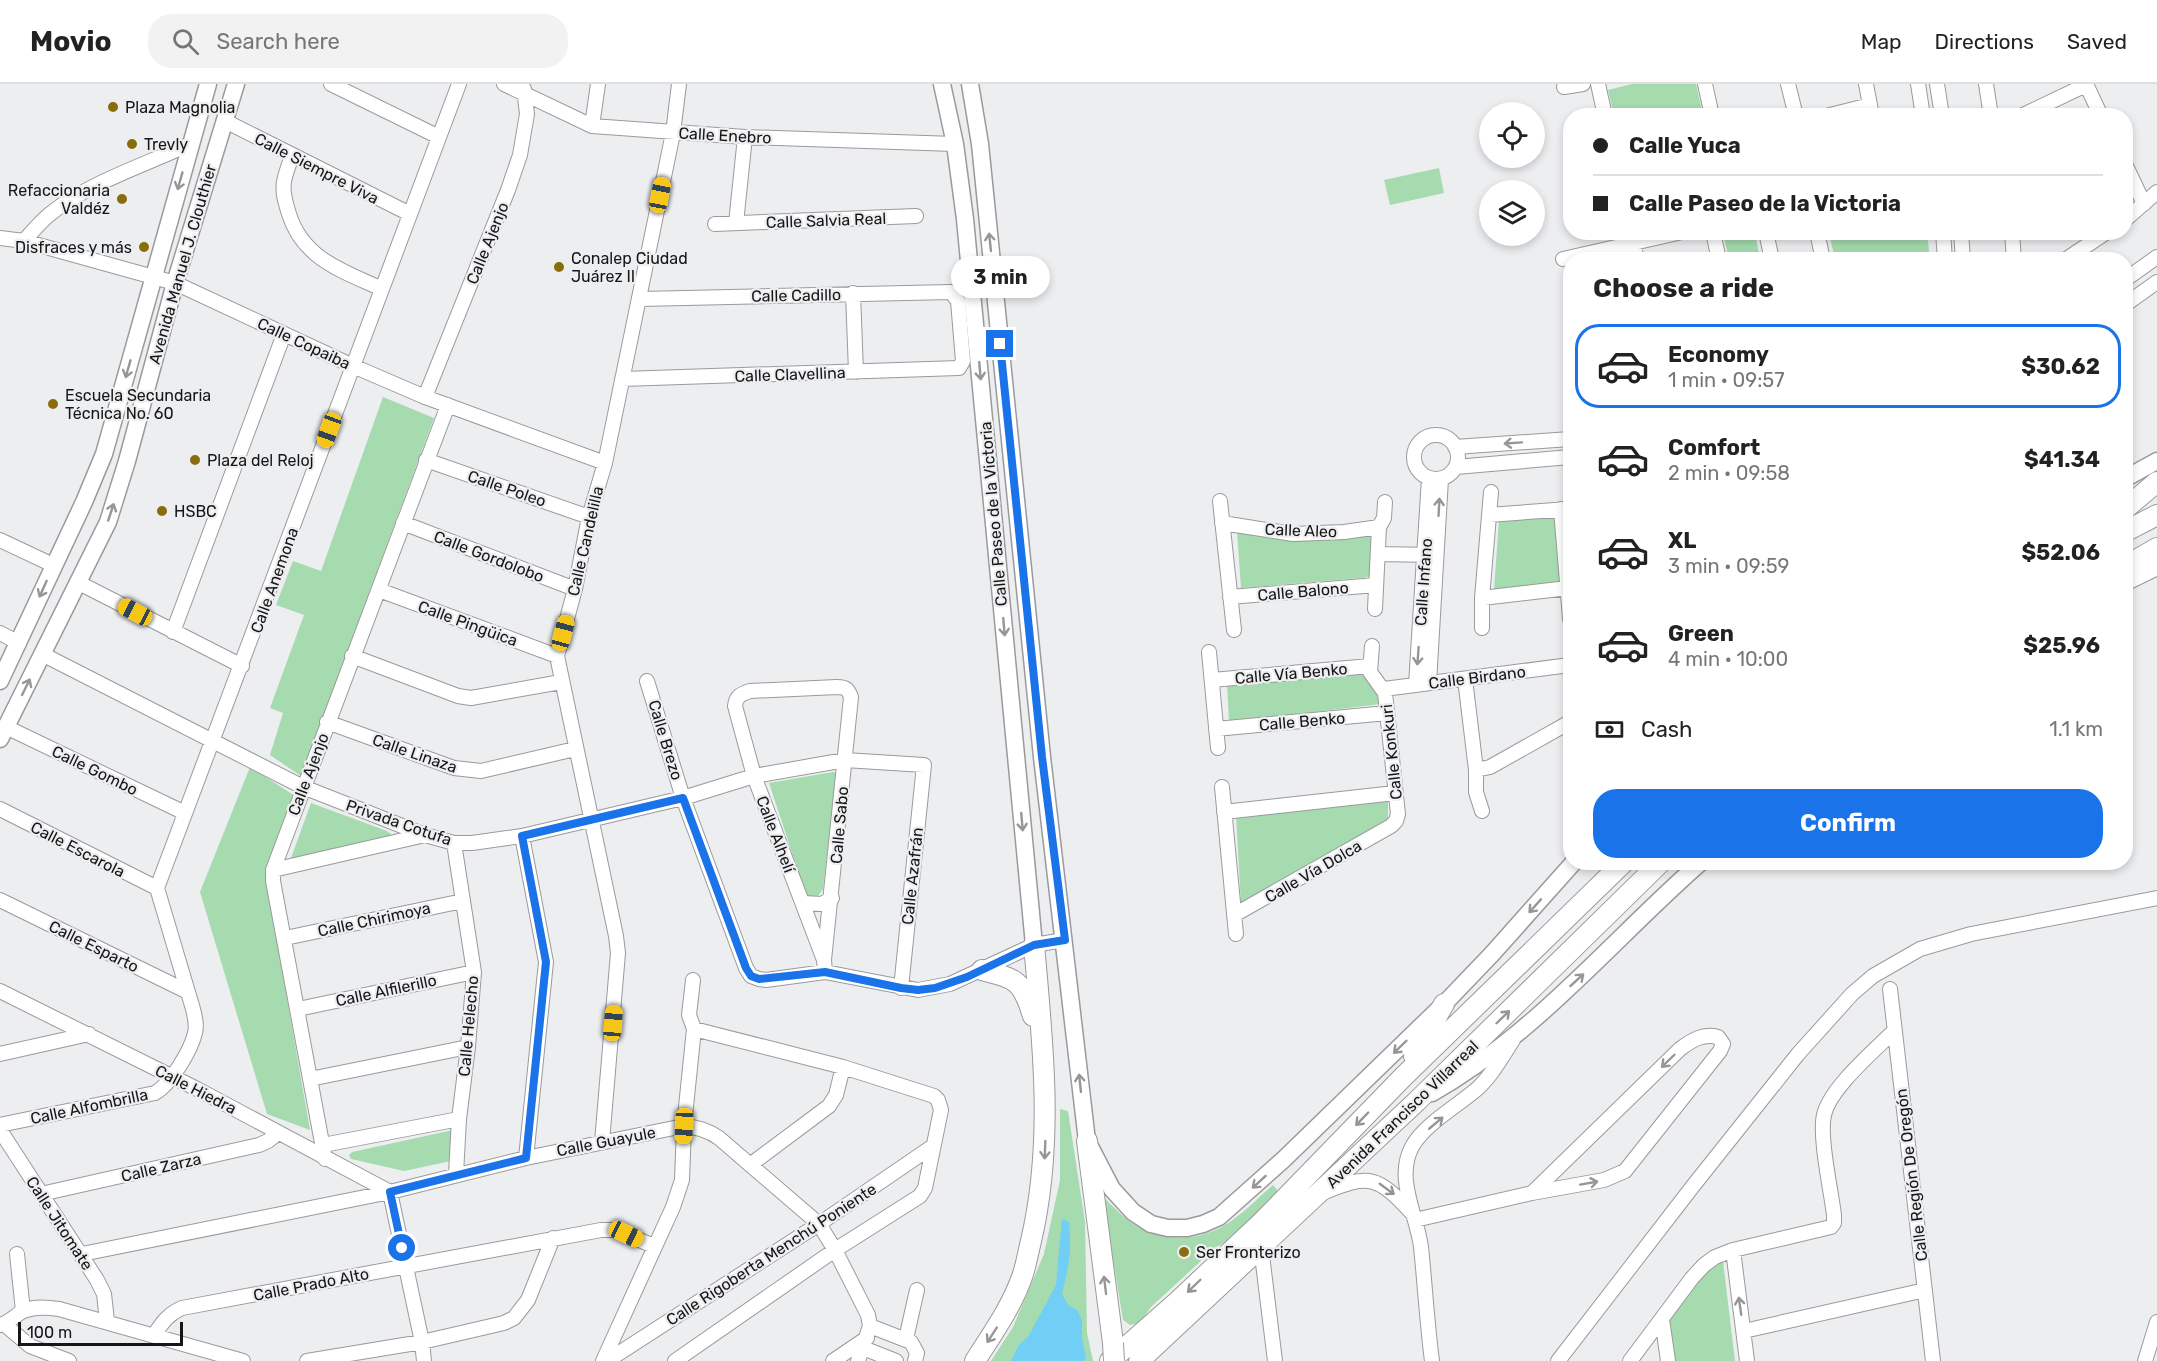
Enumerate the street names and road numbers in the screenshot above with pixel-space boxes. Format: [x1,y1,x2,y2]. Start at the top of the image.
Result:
street label: Calle Enebro [678,124,772,147]
street label: Calle Siempre Viva [252,129,382,208]
street label: Avenida Manuel J. Clouthier [145,162,220,366]
street label: Calle Ajenjo [462,199,513,287]
street label: Calle Salvia Real [766,209,886,232]
street label: Calle Cadillo [751,285,841,306]
street label: Calle Copaiba [254,314,353,373]
street label: Calle Clavellina [734,363,846,386]
street label: Calle Paseo de la Victoria [976,421,1011,607]
street label: Calle Poleo [465,466,548,511]
street label: Calle Candelilla [564,484,607,598]
street label: Calle Aleo [1264,520,1338,541]
street label: Calle Anemona [247,525,302,636]
street label: Calle Gordolobo [431,527,547,586]
street label: Calle Infano [1411,538,1436,627]
street label: Calle Balono [1257,578,1350,605]
street label: Calle Pingüica [415,597,520,650]
street label: Calle Vía Benko [1234,659,1348,688]
street label: Calle Birdano [1427,662,1527,693]
street label: Calle Brezo [644,698,687,783]
street label: Calle Konkuri [1377,703,1406,801]
street label: Calle Benko [1258,708,1346,735]
street label: Calle Ajenjo [284,730,333,818]
street label: Calle Linaza [370,730,460,777]
street label: Calle Gombo [49,741,141,799]
street label: Calle Sabo [827,786,852,865]
street label: Calle Alhelí [752,793,799,876]
street label: Privada Cotufa [344,796,454,849]
street label: Calle Escarola [27,817,128,881]
street label: Calle Azafrán [898,826,927,926]
street label: Calle Vía Dolca [1262,836,1365,907]
street label: Calle Chirimoya [316,898,432,941]
street label: Calle Esparto [46,916,142,976]
street label: Calle Alfilerillo [334,971,438,1010]
street label: Calle Helecho [455,975,482,1077]
street label: Avenida Francisco Villarreal [1322,1037,1482,1192]
street label: Calle Hiedra [152,1061,240,1118]
street label: Calle Alfombrilla [29,1085,150,1128]
street label: Calle Región De Oregón [1891,1088,1932,1262]
street label: Calle Guayule [555,1123,657,1160]
street label: Calle Zarza [119,1149,203,1186]
street label: Calle Jitomate [22,1173,97,1274]
street label: Calle Rigoberta Menchú Poniente [663,1179,880,1330]
street label: Calle Prado Alto [252,1264,371,1305]

